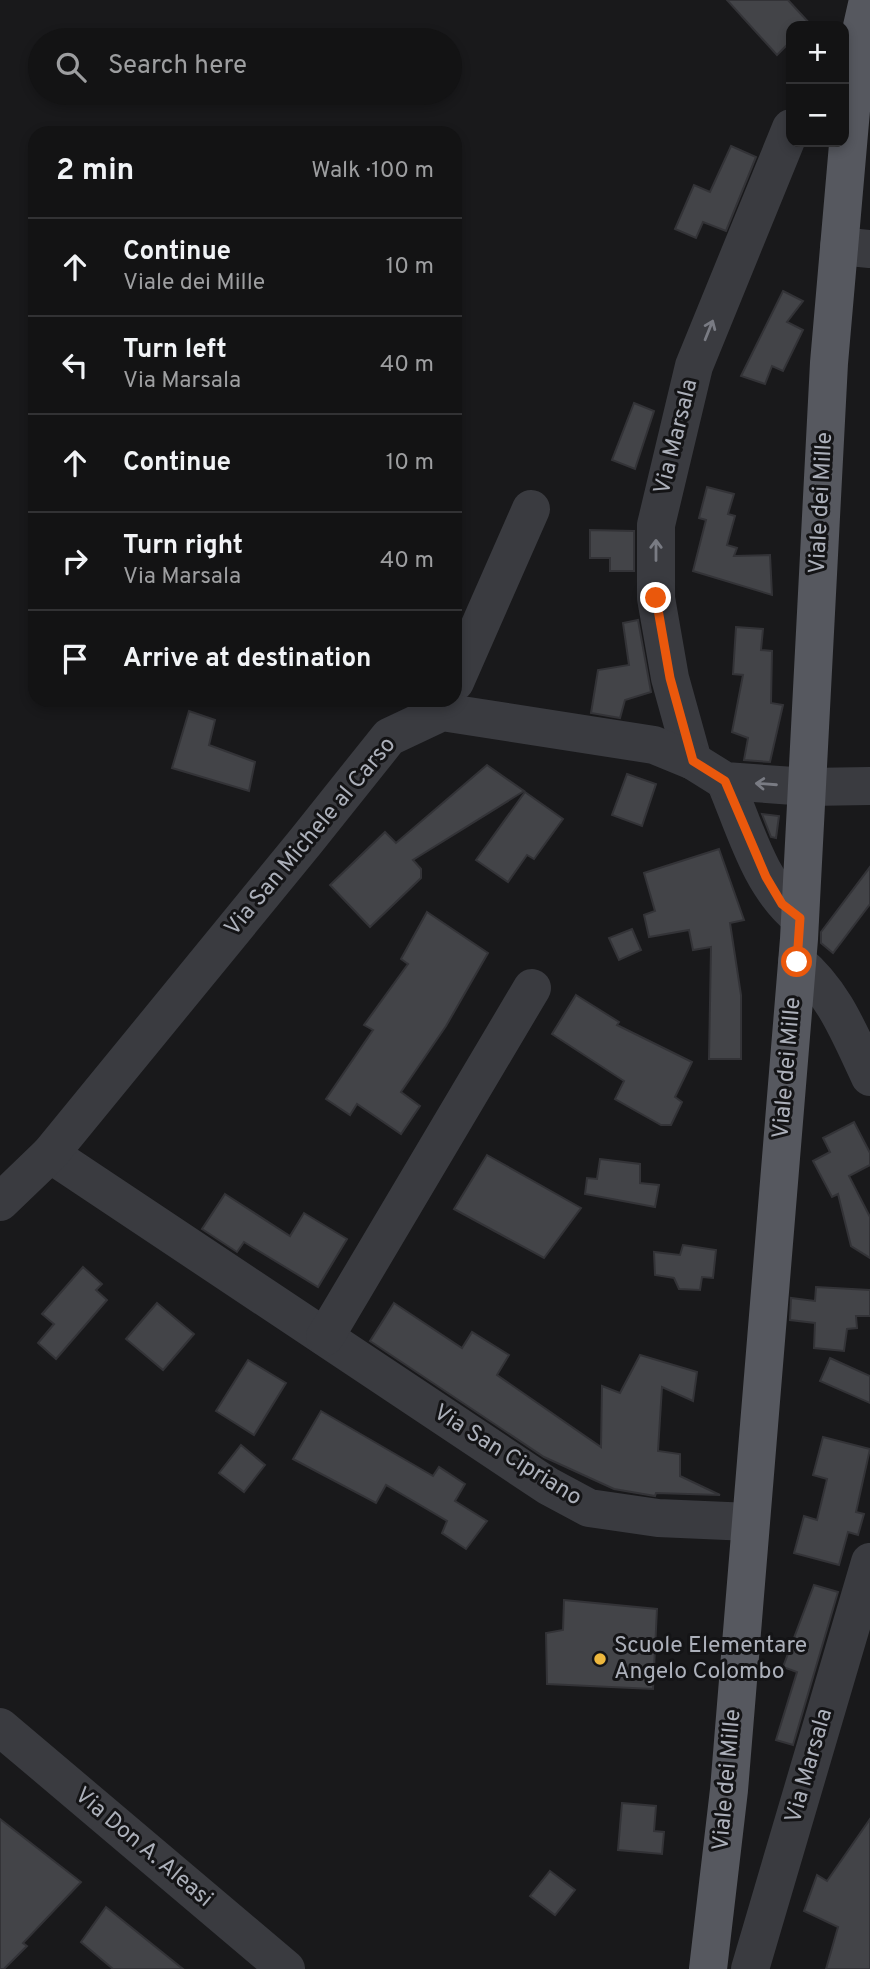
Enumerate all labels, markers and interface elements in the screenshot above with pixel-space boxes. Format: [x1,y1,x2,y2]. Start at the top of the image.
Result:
map controls [786,21,849,147]
button: + [786,21,849,84]
search box [28,28,462,105]
icon: search [52,48,90,86]
text: Search here [108,50,247,83]
button: − [786,84,849,147]
text: 2 min [56,153,134,190]
text: Walk · 100 m [311,157,434,186]
text: Continue [123,236,231,269]
icon: ahead [56,248,94,286]
text: 10 m [386,253,434,282]
text: Viale dei Mille [123,269,265,298]
one-way arrow [703,319,716,341]
text: Turn left [123,334,227,367]
icon: left [56,346,94,384]
text: 40 m [380,351,434,380]
text: Via Marsala [123,367,241,396]
street label: Via Marsala [649,376,705,498]
street label: Viale dei Mille [804,431,840,575]
icon: ahead [56,444,94,482]
text: Continue [123,447,231,480]
text: 10 m [386,449,434,478]
text: Turn right [123,530,243,563]
one-way arrow [649,538,663,561]
icon: right [56,542,94,580]
text: 40 m [380,547,434,576]
text: Via Marsala [123,563,241,592]
route end [640,582,671,613]
icon: arrive [56,640,94,678]
text: Arrive at destination [123,643,371,676]
street label: Via San Michele al Carso [219,732,403,942]
one-way arrow [755,778,778,791]
route start [781,946,812,977]
street label: Viale dei Mille [767,996,809,1140]
street label: Via San Cipriano [427,1399,587,1513]
place label: Scuole Elementare Angelo Colombo [614,1632,807,1687]
marker: Scuole Elementare Angelo Colombo [592,1651,608,1667]
street label: Via Marsala [780,1705,840,1827]
street label: Viale dei Mille [707,1708,749,1852]
street label: Via Don A. Aleasi [68,1782,218,1914]

